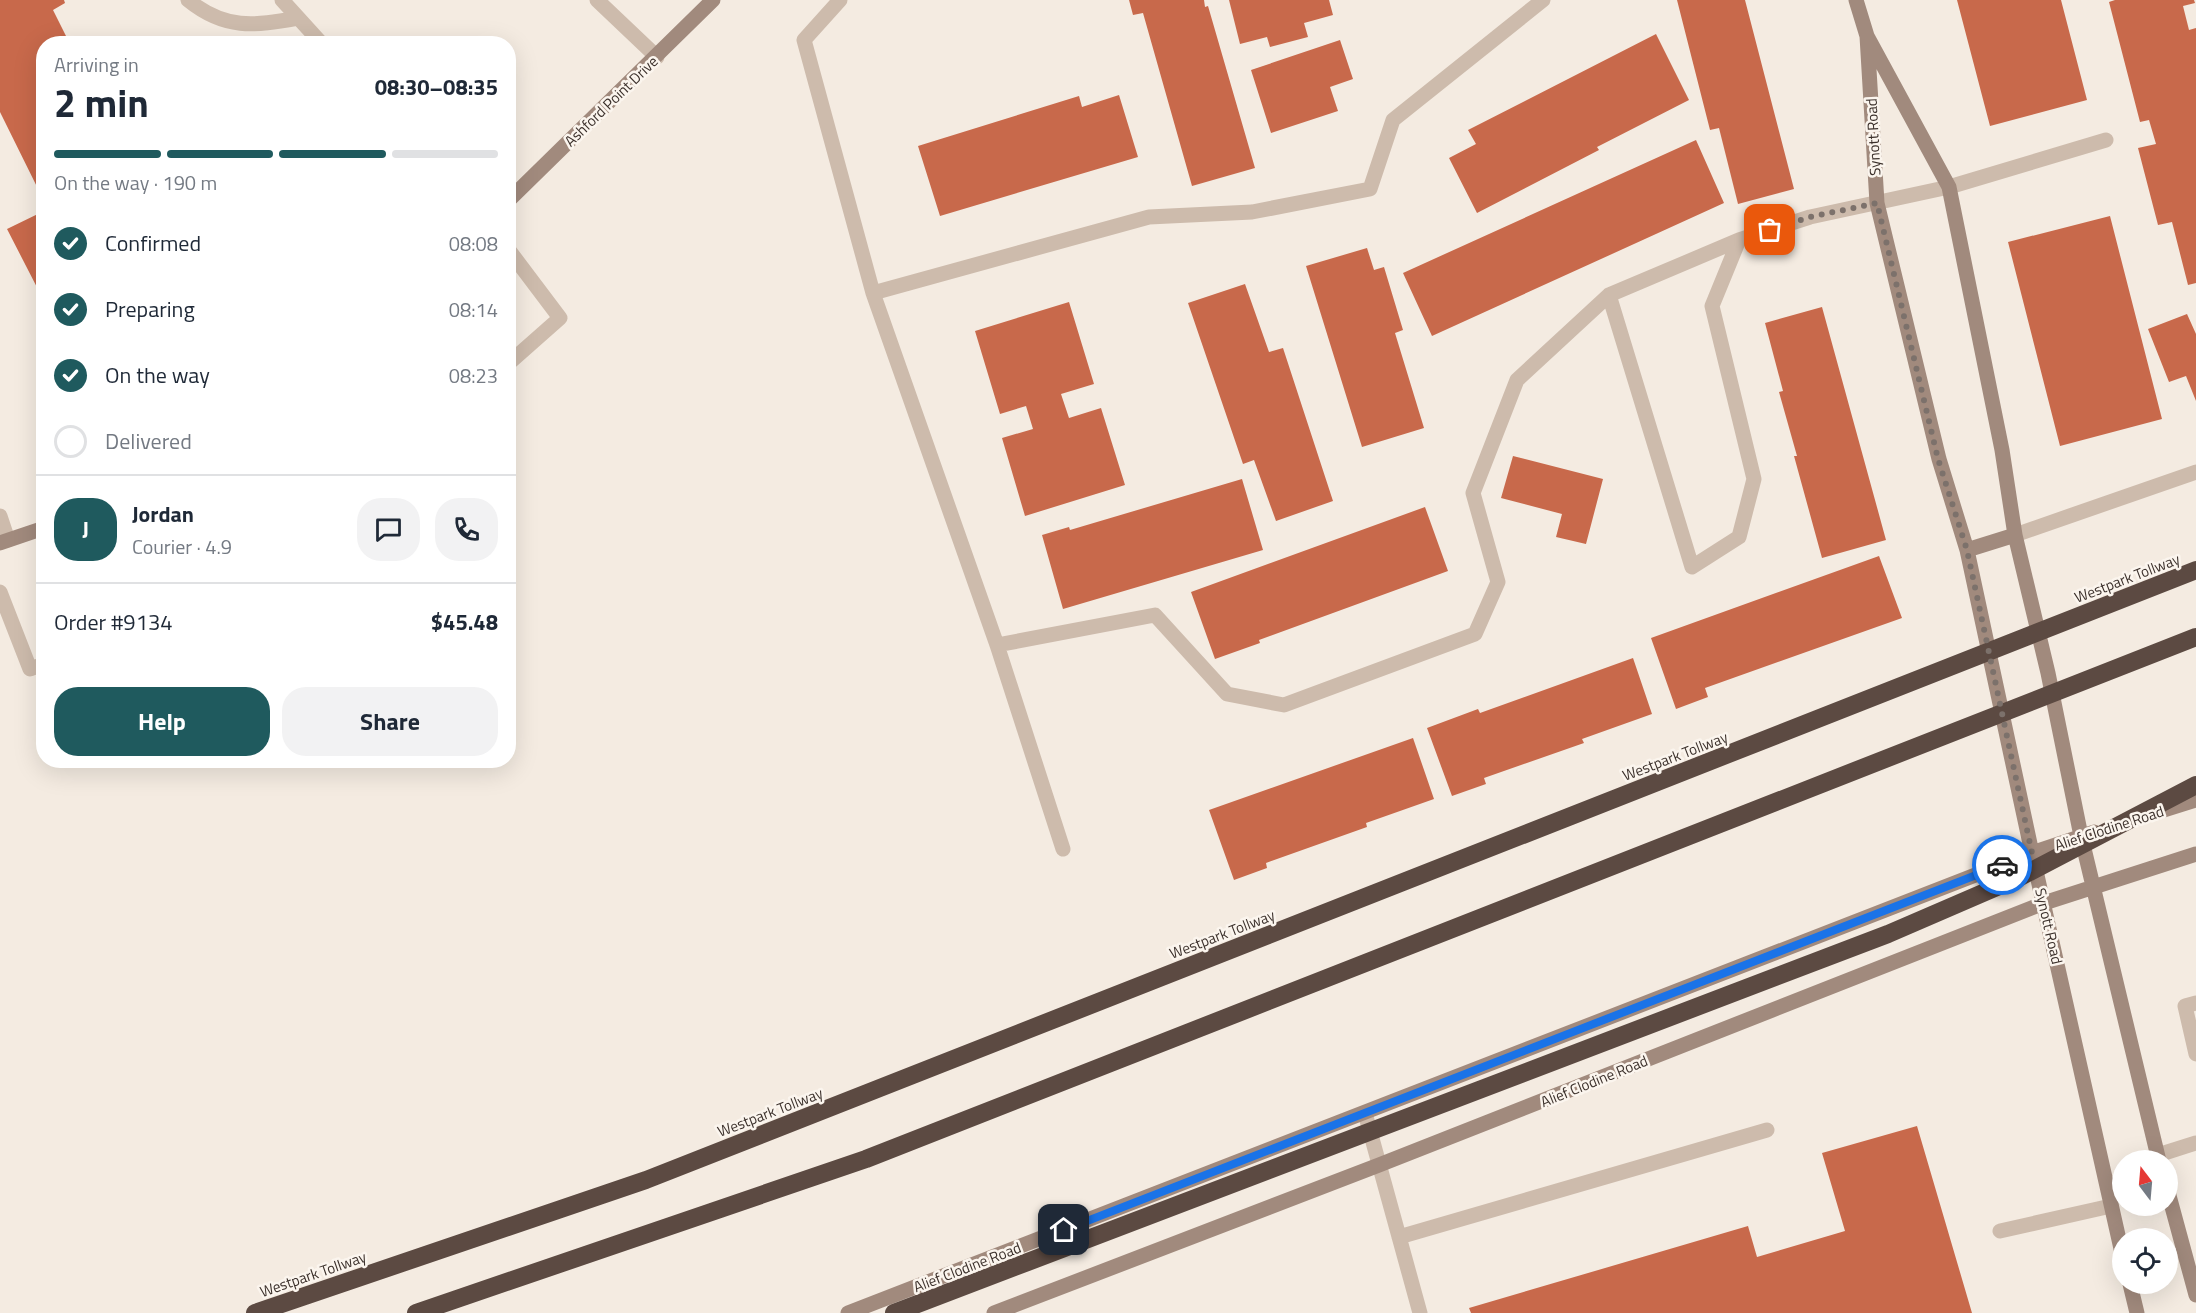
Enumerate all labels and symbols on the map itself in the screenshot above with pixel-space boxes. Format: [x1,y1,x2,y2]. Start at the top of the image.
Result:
street label: Ashford Point Drive [559,50,663,152]
street label: Synott Road [1859,98,1887,176]
pin [1744,204,1795,255]
street label: Westpark Tollway [2071,547,2183,609]
street label: Westpark Tollway [1619,725,1731,787]
street label: Alief Clodine Road [2051,799,2167,857]
courier [1972,835,2032,895]
street label: Synott Road [2029,886,2069,966]
street label: Westpark Tollway [1166,903,1278,965]
street label: Alief Clodine Road [1537,1049,1651,1113]
street label: Westpark Tollway [714,1081,826,1143]
north arrow [2112,1150,2178,1216]
pin [1038,1204,1089,1255]
street label: Alief Clodine Road [910,1236,1024,1298]
street label: Westpark Tollway [257,1245,369,1303]

